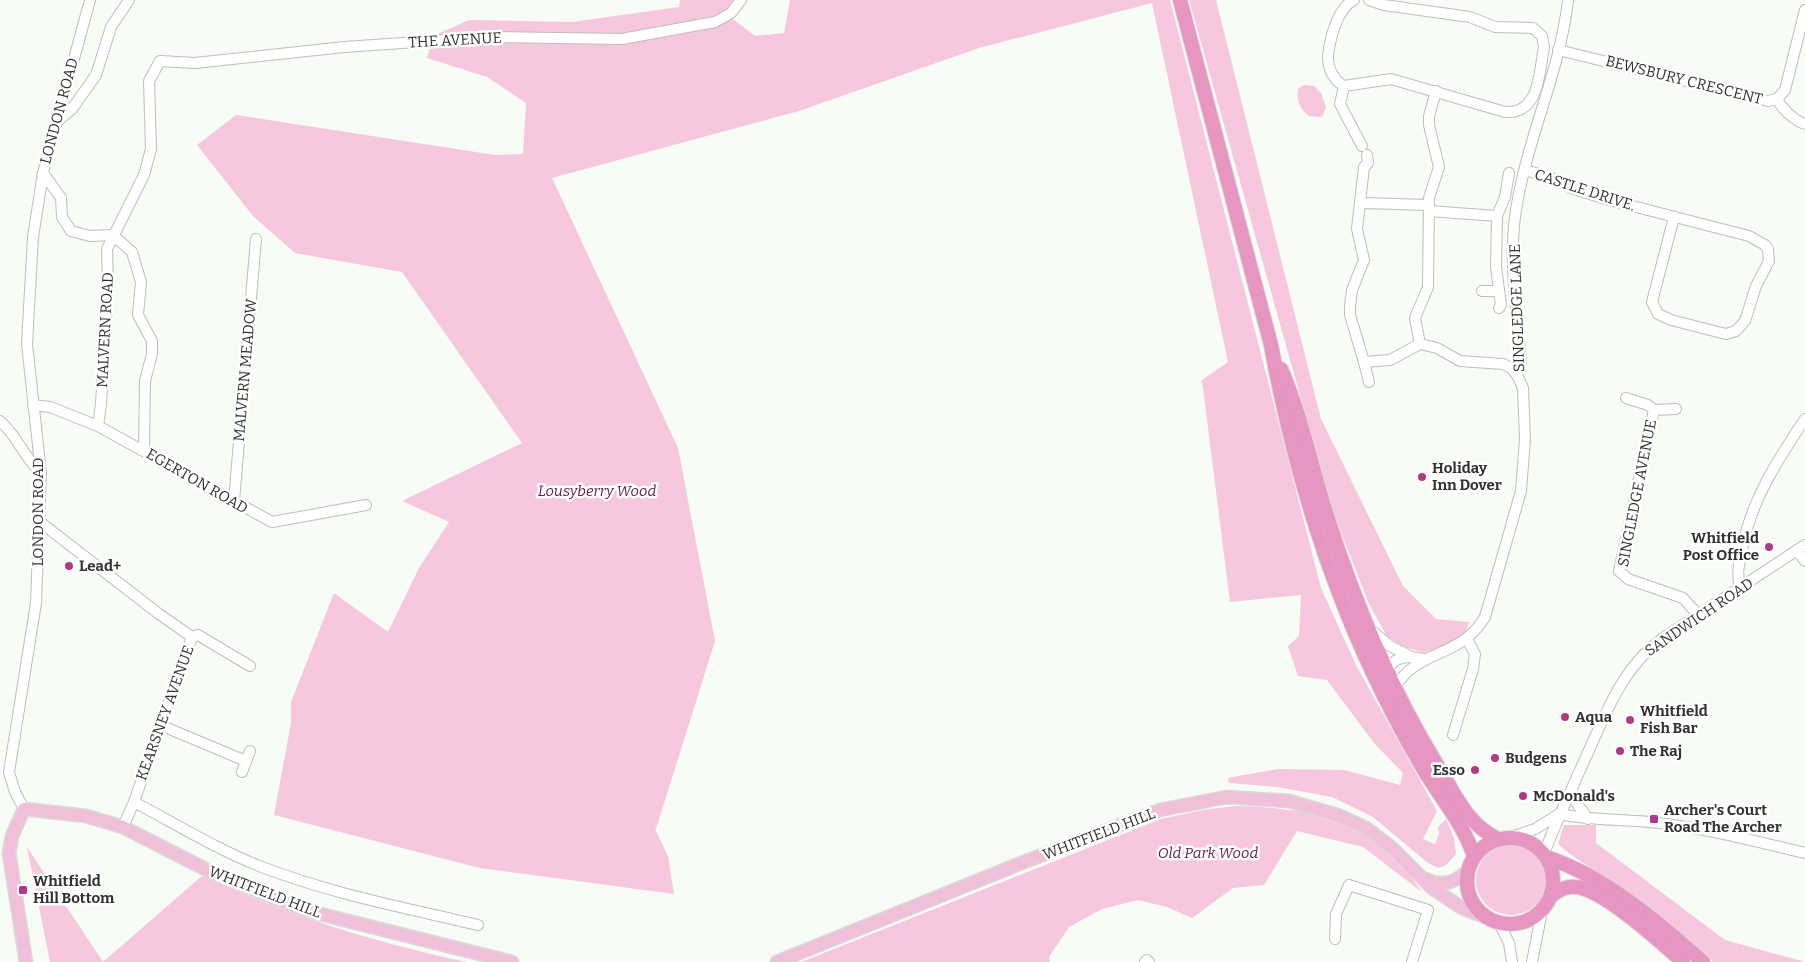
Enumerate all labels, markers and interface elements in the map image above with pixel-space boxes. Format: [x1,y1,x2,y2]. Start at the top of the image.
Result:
street label: THE AVENUE [408,29,502,51]
street label: BEWSBURY CRESCENT [1604,52,1765,108]
street label: LONDON ROAD [36,56,82,166]
street label: CASTLE DRIVE. [1532,165,1638,215]
street label: SINGLEDGE LANE [1506,244,1528,372]
street label: MALVERN ROAD [93,272,117,388]
street label: MALVERN MEADOW [230,297,260,442]
street label: SINGLEDGE AVENUE [1614,418,1660,568]
street label: EGERTON ROAD [143,445,251,517]
street label: LONDON ROAD [29,458,47,566]
place label: Holiday Inn Dover [1432,459,1502,494]
marker: Holiday Inn Dover [1416,471,1428,483]
park label: Lousyberry Wood [538,482,656,500]
place label: Whitfield Post Office [1683,529,1759,564]
marker: Whitfield Post Office [1763,541,1775,553]
place label: Lead+ [79,557,121,575]
marker: Lead+ [63,560,75,572]
street label: SANDWICH ROAD [1641,574,1757,660]
street label: KEARSNEY AVENUE [132,643,198,783]
place label: Whitfield Fish Bar [1640,702,1708,737]
place label: Aqua [1575,708,1613,726]
marker: Aqua [1559,711,1571,723]
marker: Whitfield Fish Bar [1624,714,1636,726]
place label: The Raj [1630,742,1682,760]
marker: The Raj [1614,745,1626,757]
place label: Budgens [1505,749,1567,767]
marker: Budgens [1489,752,1501,764]
place label: Esso [1433,761,1465,779]
marker: Esso [1469,764,1481,776]
place label: McDonald's [1533,787,1615,805]
marker: McDonald's [1517,790,1529,802]
place label: Archer's Court Road The Archer [1664,801,1782,836]
street label: WHITFIELD HILL [1040,804,1158,864]
marker: Archer's Court Road The Archer [1648,813,1660,825]
park label: Old Park Wood [1158,844,1258,862]
street label: WHITFIELD HILL [206,862,324,922]
place label: Whitfield Hill Bottom [33,872,115,907]
marker: Whitfield Hill Bottom [17,884,29,896]

